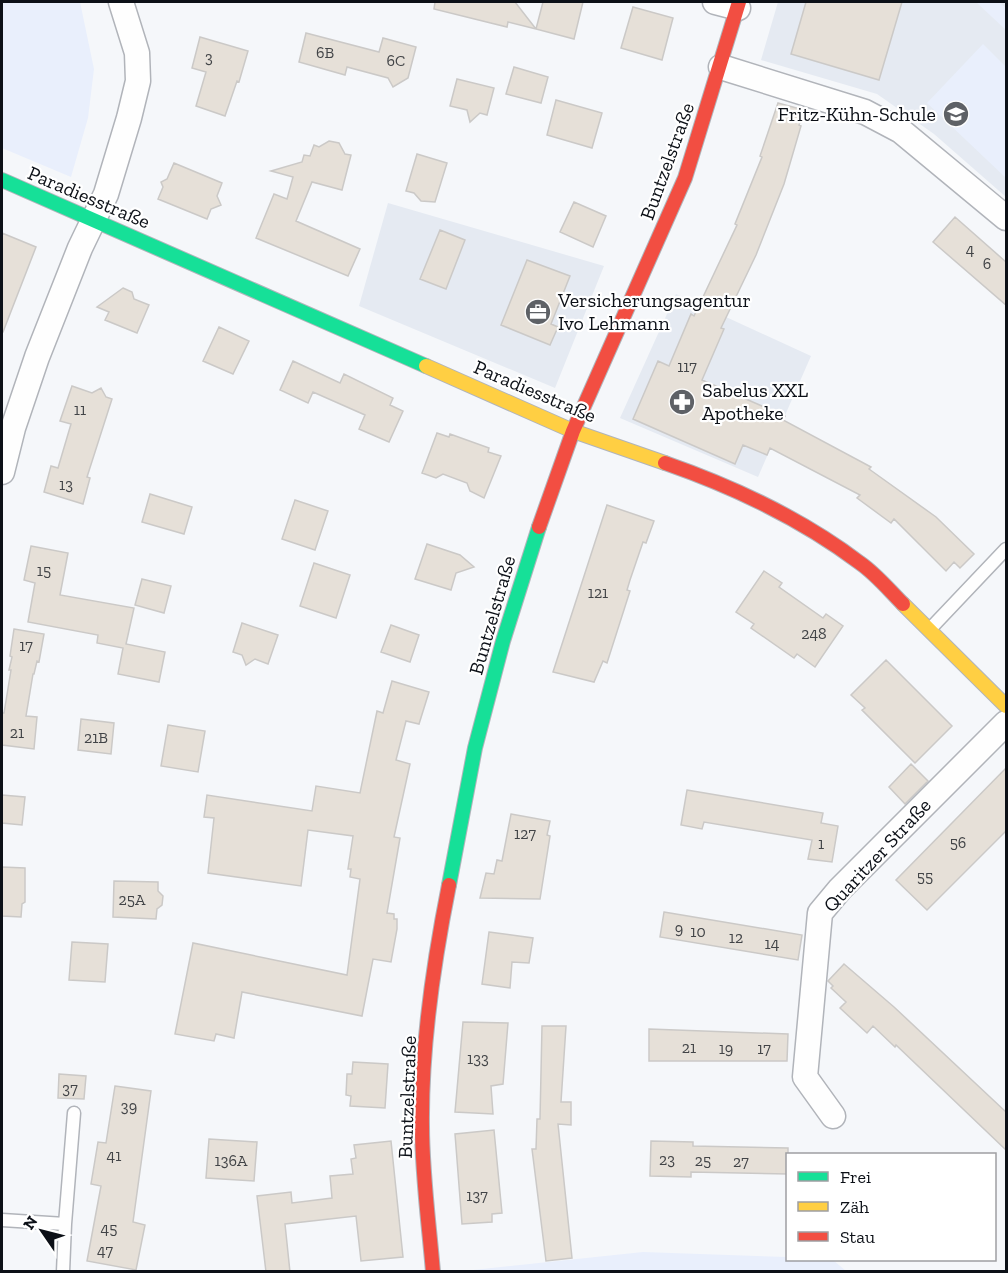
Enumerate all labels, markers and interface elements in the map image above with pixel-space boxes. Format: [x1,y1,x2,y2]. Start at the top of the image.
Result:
house number: 6B [316,43,334,62]
house number: 3 [205,48,213,67]
house number: 6C [387,51,405,70]
street label: Buntzelstraße [635,99,699,223]
school or university icon: Fritz-Kühn-Schule [941,99,971,129]
place label: Fritz-Kühn-Schule [778,102,936,126]
street label: Paradiesstraße [24,160,154,234]
house number: 4 [966,240,975,259]
house number: 6 [983,254,991,273]
place label: Versicherungsagentur Ivo Lehmann [557,288,751,335]
office icon: Versicherungsagentur Ivo Lehmann [523,297,553,327]
street label: Paradiesstraße [470,354,600,428]
house number: 117 [677,357,697,376]
place label: Sabelus XXL Apotheke [702,378,808,425]
pharmacy icon: Sabelus XXL Apotheke [667,387,697,417]
house number: 11 [74,400,86,419]
house number: 13 [59,475,73,494]
street label: Buntzelstraße [464,553,520,677]
house number: 15 [37,561,51,580]
house number: 121 [588,583,608,602]
house number: 248 [801,624,827,643]
house number: 17 [19,636,33,655]
house number: 21 [10,723,24,742]
house number: 21B [84,728,108,747]
street label: Quaritzer Straße [818,793,936,917]
house number: 127 [514,824,536,843]
house number: 56 [950,833,966,852]
house number: 1 [818,834,824,853]
house number: 55 [917,867,933,886]
house number: 25A [119,890,146,909]
house number: 9 [675,919,683,938]
house number: 10 [690,922,706,941]
house number: 12 [729,928,743,947]
house number: 14 [765,934,780,953]
street label: Buntzelstraße [393,1035,421,1159]
house number: 21 [682,1038,696,1057]
house number: 19 [719,1039,733,1058]
house number: 17 [757,1039,771,1058]
house number: 133 [467,1049,489,1068]
house number: 37 [62,1079,78,1098]
house number: 39 [121,1097,137,1116]
house number: 41 [107,1146,121,1165]
house number: 23 [659,1150,675,1169]
house number: 136A [215,1151,248,1170]
house number: 25 [695,1151,711,1170]
house number: 27 [733,1152,749,1171]
legend [786,1153,996,1261]
text: Frei [840,1166,871,1188]
house number: 137 [466,1186,488,1205]
text: Zäh [840,1196,869,1218]
north arrow [12,1201,72,1261]
text: N [19,1212,41,1233]
house number: 45 [101,1219,117,1238]
text: Stau [840,1226,875,1248]
house number: 47 [97,1241,113,1260]

